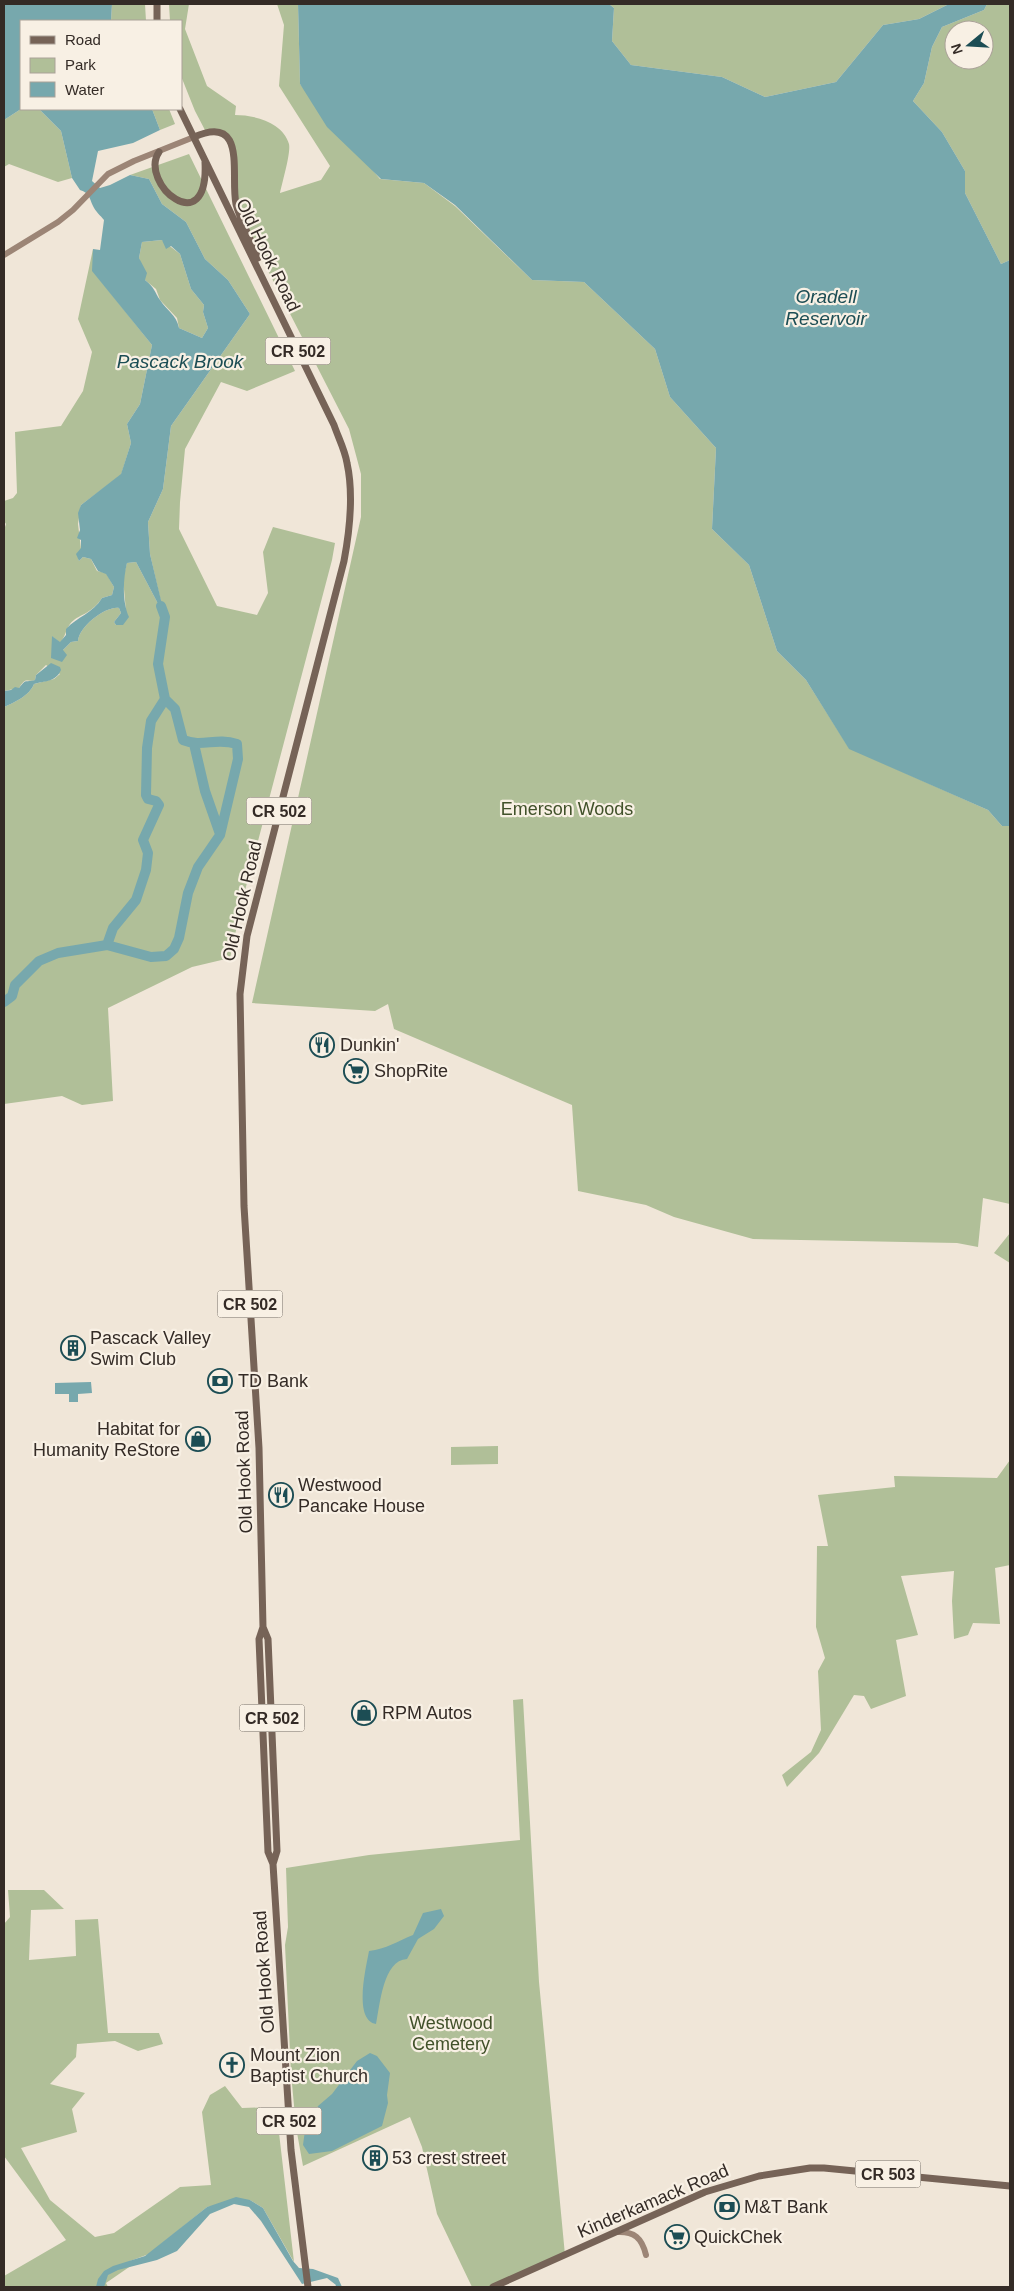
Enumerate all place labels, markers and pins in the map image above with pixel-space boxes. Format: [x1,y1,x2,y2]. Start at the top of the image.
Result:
restaurant icon: Dunkin' [309,1032,335,1058]
place label: Dunkin' [340,1035,399,1055]
supermarket icon: ShopRite [343,1058,369,1084]
place label: ShopRite [374,1061,448,1081]
place label: Pascack Valley Swim Club [90,1328,211,1369]
building icon: Pascack Valley Swim Club [60,1335,86,1361]
bank icon: TD Bank [207,1368,233,1394]
place label: TD Bank [238,1371,309,1391]
place label: Habitat for Humanity ReStore [33,1419,180,1460]
shop icon: Habitat for Humanity ReStore [185,1426,211,1452]
place label: Westwood Pancake House [298,1475,425,1516]
restaurant icon: Westwood Pancake House [268,1482,294,1508]
shop icon: RPM Autos [351,1700,377,1726]
place label: RPM Autos [382,1703,472,1723]
place label: Mount Zion Baptist Church [250,2045,368,2086]
church icon: Mount Zion Baptist Church [219,2052,245,2078]
building icon: 53 crest street [362,2145,388,2171]
place label: 53 crest street [392,2148,506,2168]
bank icon: M&T Bank [714,2194,740,2220]
place label: M&T Bank [744,2197,829,2217]
supermarket icon: QuickChek [664,2224,690,2250]
place label: QuickChek [694,2227,783,2247]

